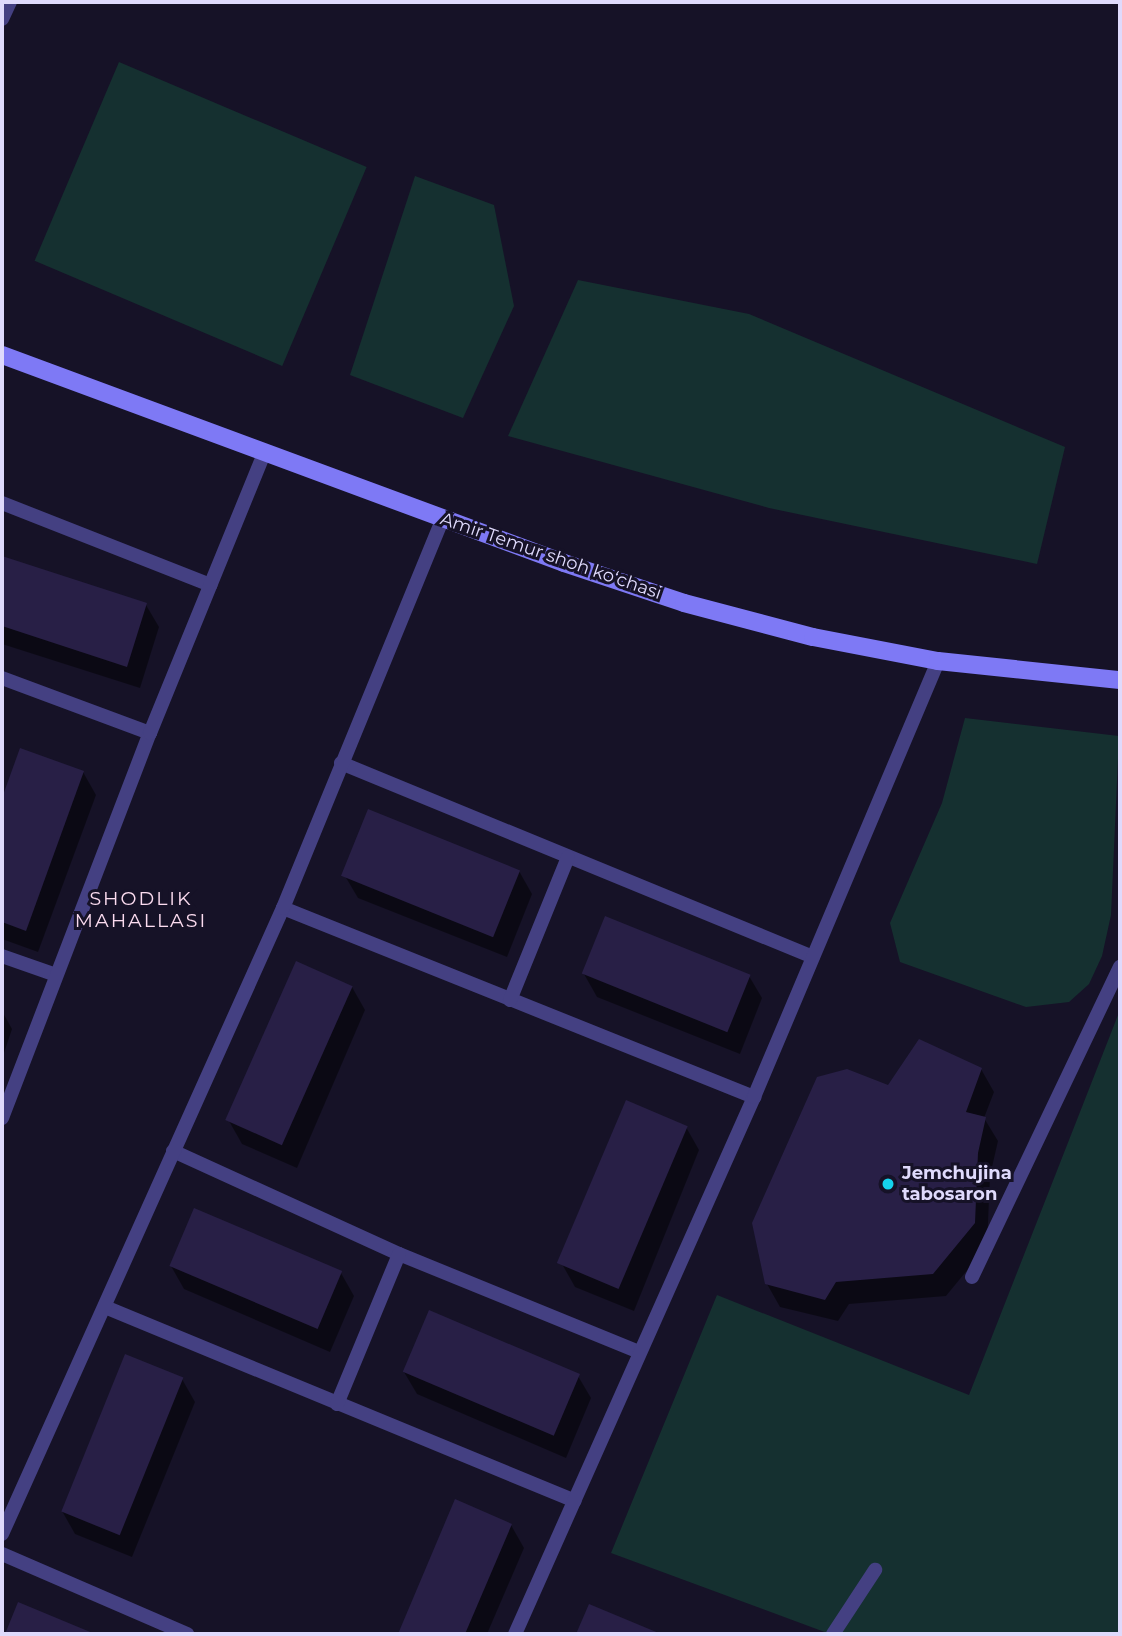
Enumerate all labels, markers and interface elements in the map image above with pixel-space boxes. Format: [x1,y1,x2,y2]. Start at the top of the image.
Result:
street label: Amir Temur shoh ko‘chasi [437,508,665,604]
district label: SHODLIK MAHALLASI [76,888,206,932]
place label: Jemchujina tabosaron [902,1163,1012,1206]
marker: Jemchujina tabosaron [880,1176,896,1192]

